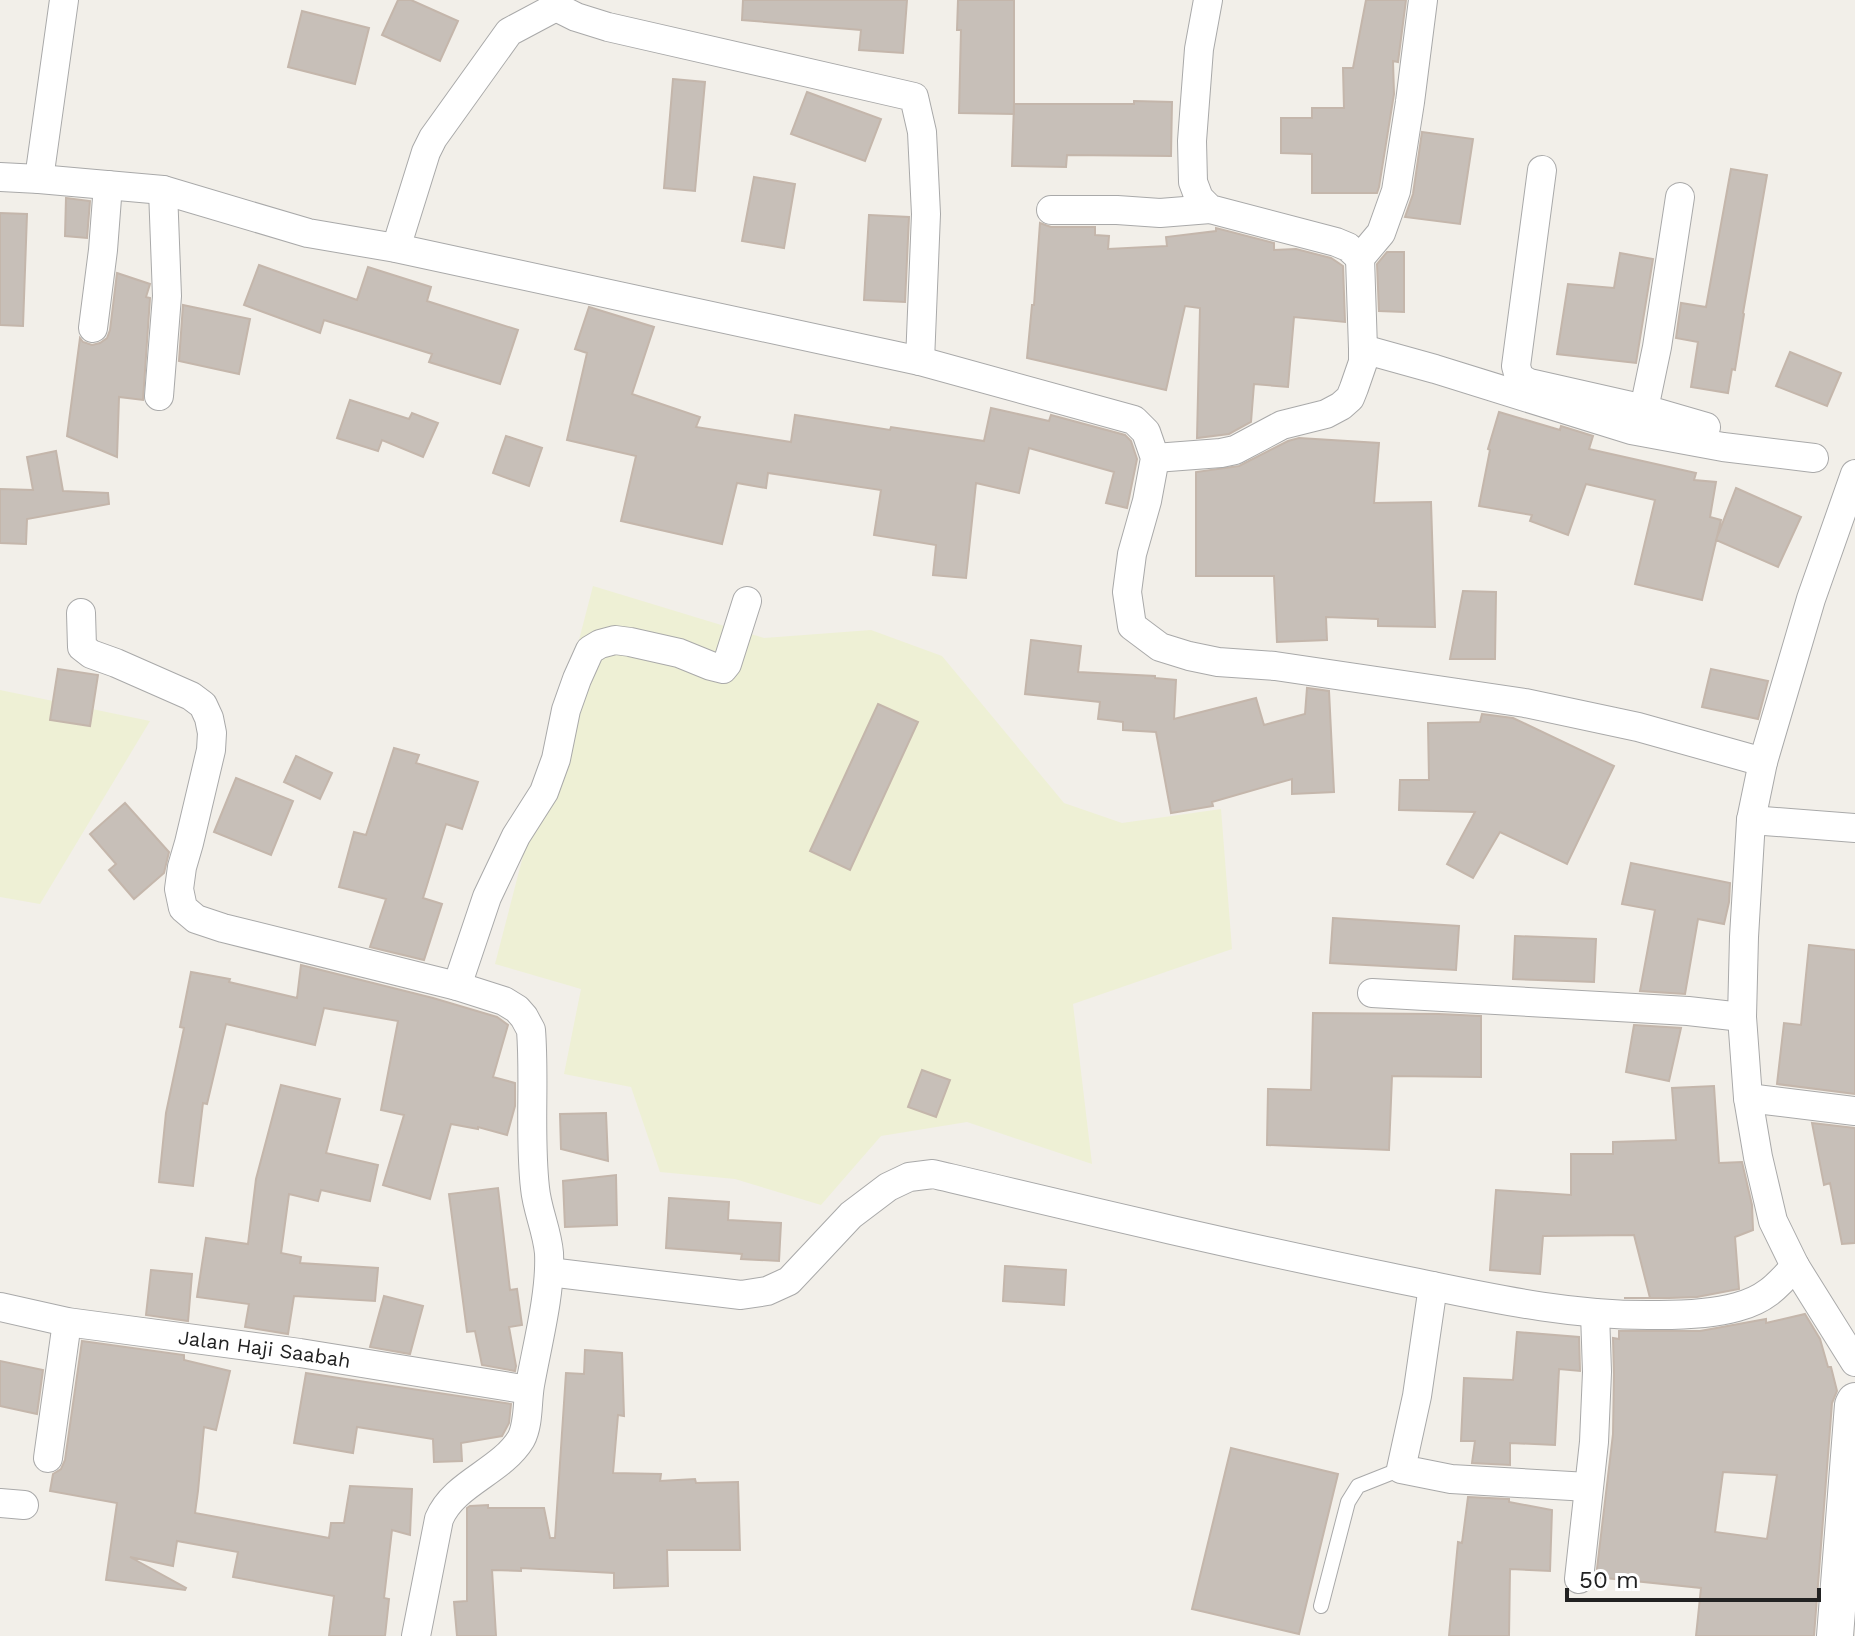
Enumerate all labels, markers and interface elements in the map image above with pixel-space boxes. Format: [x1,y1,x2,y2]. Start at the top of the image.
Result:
street label: Jalan Haji Saabah [177,1325,352,1373]
scale bar [1567,1552,1819,1602]
text: 50 m [1579,1566,1639,1594]

